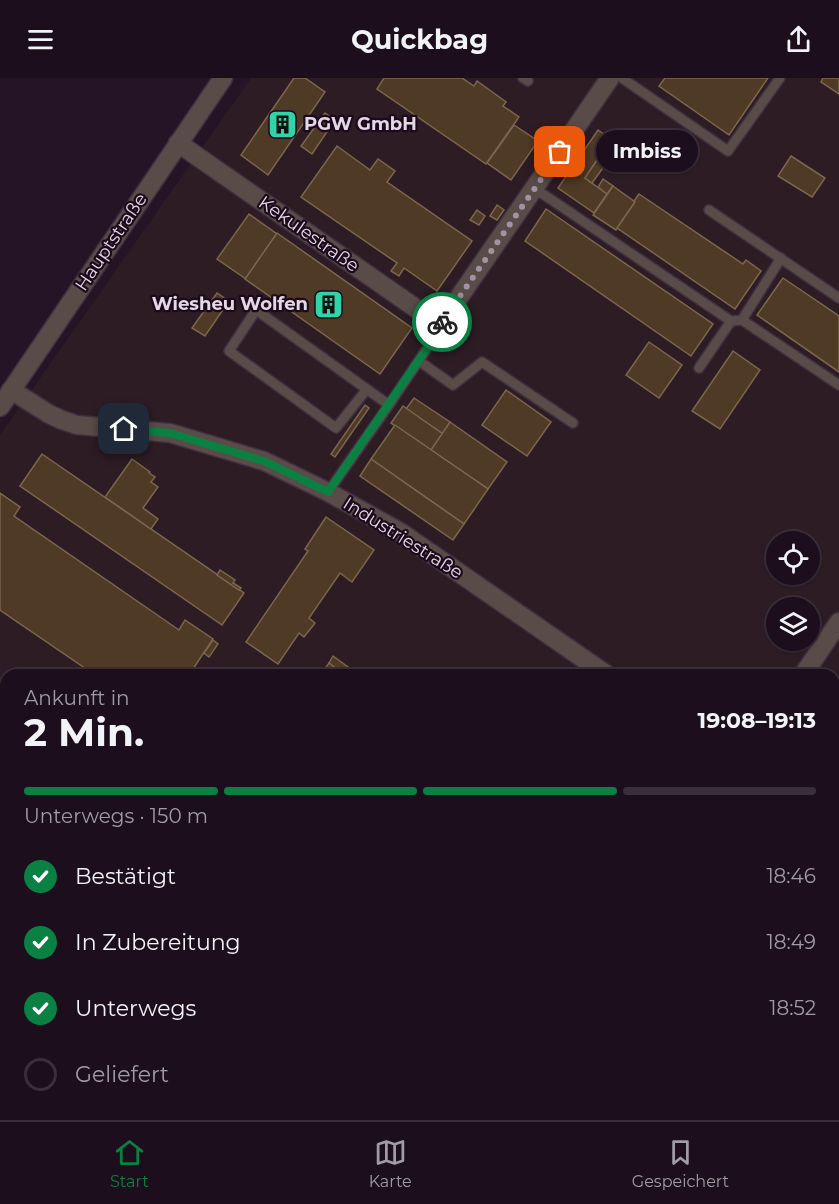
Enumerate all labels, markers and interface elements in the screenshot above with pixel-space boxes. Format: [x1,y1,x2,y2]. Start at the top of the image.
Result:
icon: menu [24,23,57,56]
text: Quickbag [351,23,488,56]
icon: share [782,23,815,56]
building icon: PGW GmbH [267,108,299,140]
place label: PGW GmbH [304,113,417,135]
pin [534,126,585,177]
callout: Imbiss [596,131,698,173]
icon: bag [543,135,576,168]
text: Imbiss [613,139,681,163]
street label: Hauptstraße [70,189,152,295]
street label: Kekulestraße [254,191,364,277]
building icon: Wiesheu Wolfen [313,288,345,320]
courier [412,292,472,352]
place label: Wiesheu Wolfen [152,293,308,315]
icon: bike [426,306,459,339]
pin [98,403,149,454]
icon: home [107,412,140,445]
street label: Industriestraße [339,492,467,584]
map controls [766,531,820,651]
button: locate [766,531,820,585]
button: layers [766,597,820,651]
text: Ankunft in [24,686,130,710]
text: 19:08–19:13 [698,707,816,734]
text: 2 Min. [24,708,144,756]
text: Unterwegs · 150 m [24,804,208,828]
icon: check [24,860,57,893]
text: Bestätigt [75,863,176,890]
text: 18:46 [766,864,816,888]
icon: check [24,926,57,959]
text: In Zubereitung [75,929,241,956]
text: 18:49 [767,930,816,954]
icon: check [24,992,57,1025]
text: Unterwegs [75,995,196,1022]
text: 18:52 [769,996,816,1020]
text: Geliefert [75,1061,169,1088]
tab: Start [110,1136,149,1191]
tab: Karte [369,1136,412,1191]
tab: Gespeichert [632,1136,729,1191]

